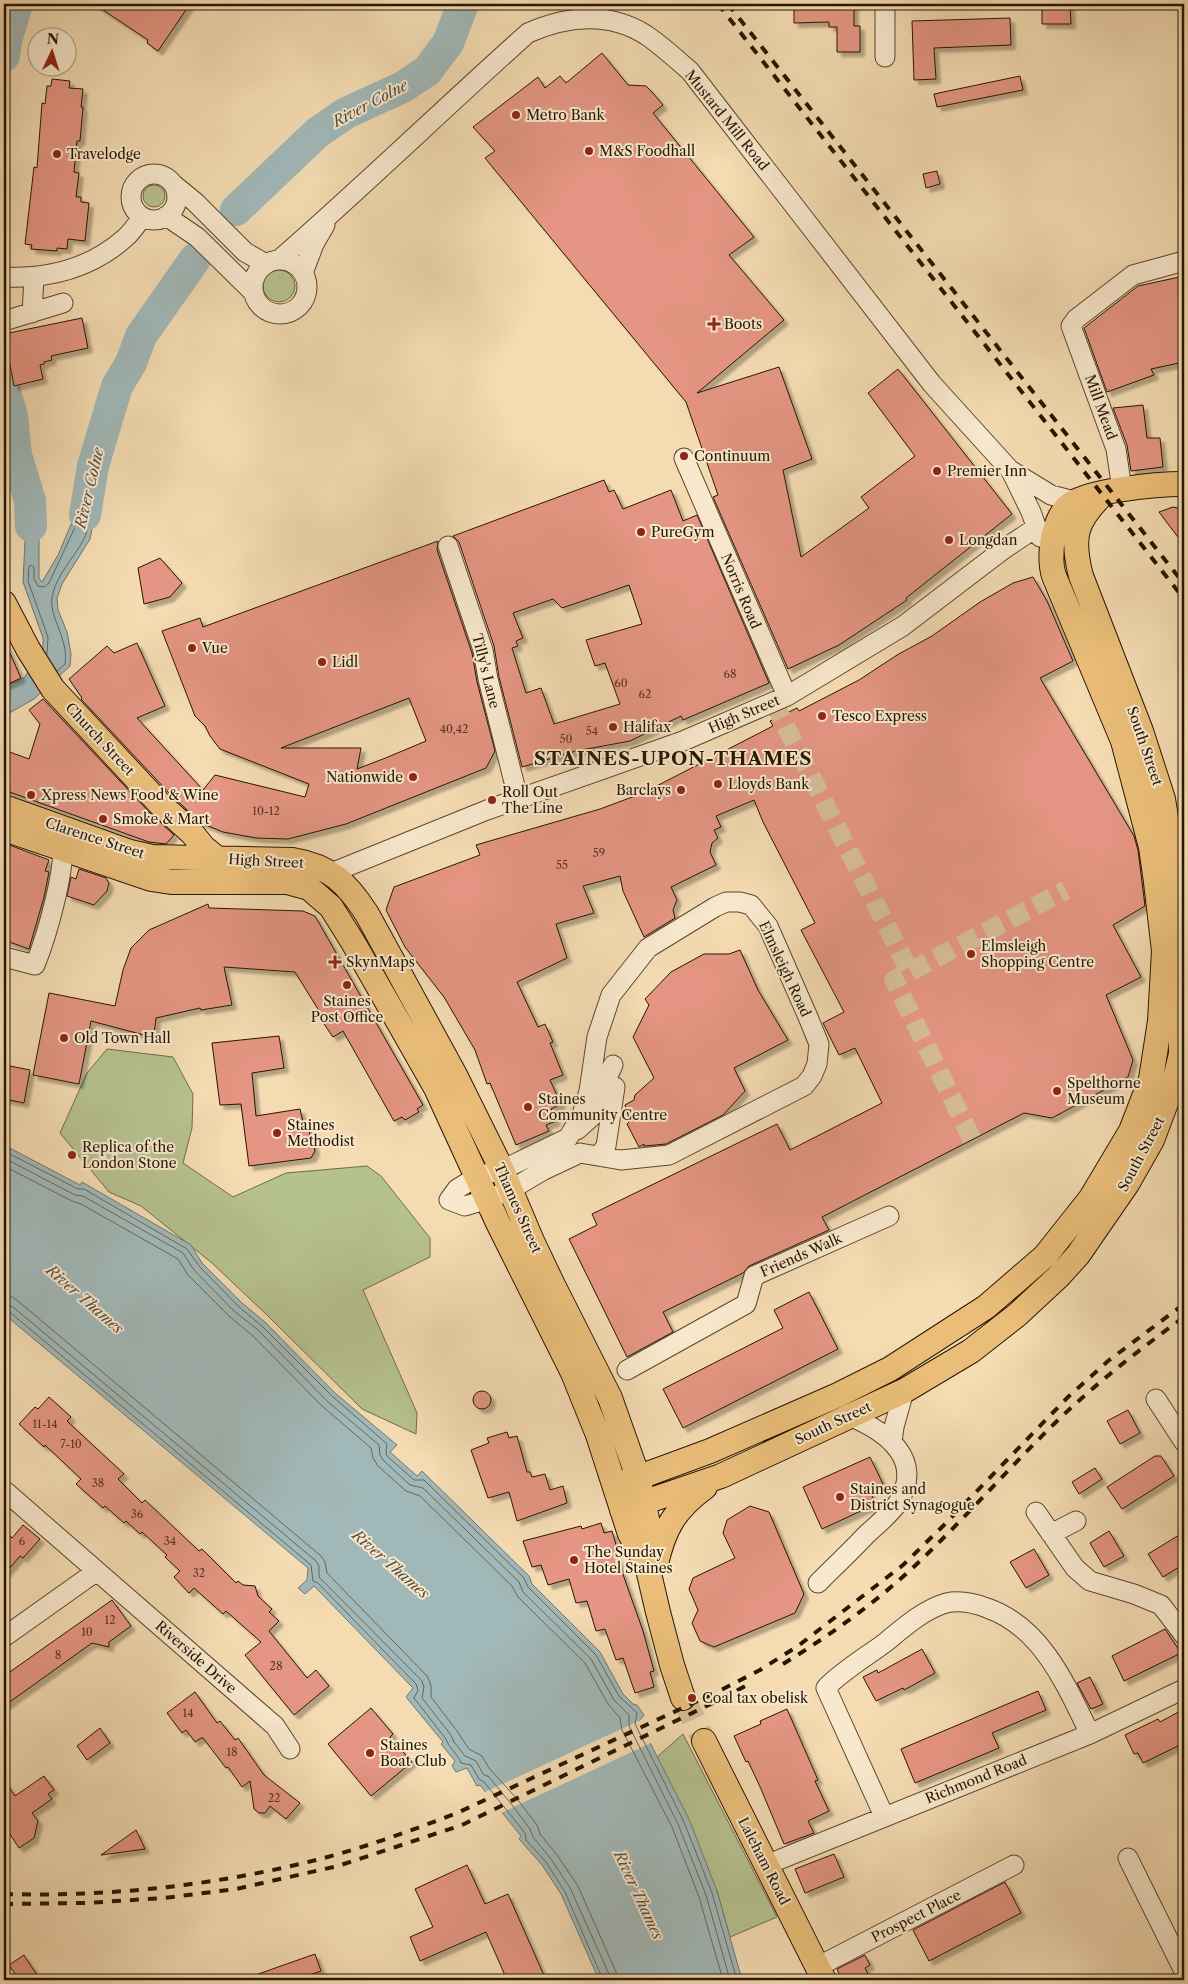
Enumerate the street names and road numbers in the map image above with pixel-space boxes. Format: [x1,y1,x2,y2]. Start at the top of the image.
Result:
street label: Mustard Mill Road [681,66,773,174]
street label: Mill Mead [1081,372,1121,442]
street label: Norris Road [717,551,765,632]
street label: Tilly's Lane [468,632,504,710]
street label: High Street [706,691,782,737]
street label: Church Street [62,699,138,779]
street label: South Street [1123,704,1167,788]
street label: Clarence Street [43,813,147,863]
street label: High Street [228,850,304,872]
street label: Elmsleigh Road [755,918,815,1020]
street label: South Street [1114,1113,1168,1195]
street label: Thames Street [490,1160,546,1256]
street label: Friends Walk [757,1229,845,1281]
street label: South Street [792,1397,874,1449]
street label: Riverside Drive [152,1617,241,1697]
street label: Richmond Road [923,1750,1030,1808]
street label: Laleham Road [734,1814,794,1908]
street label: Prospect Place [868,1886,964,1946]

